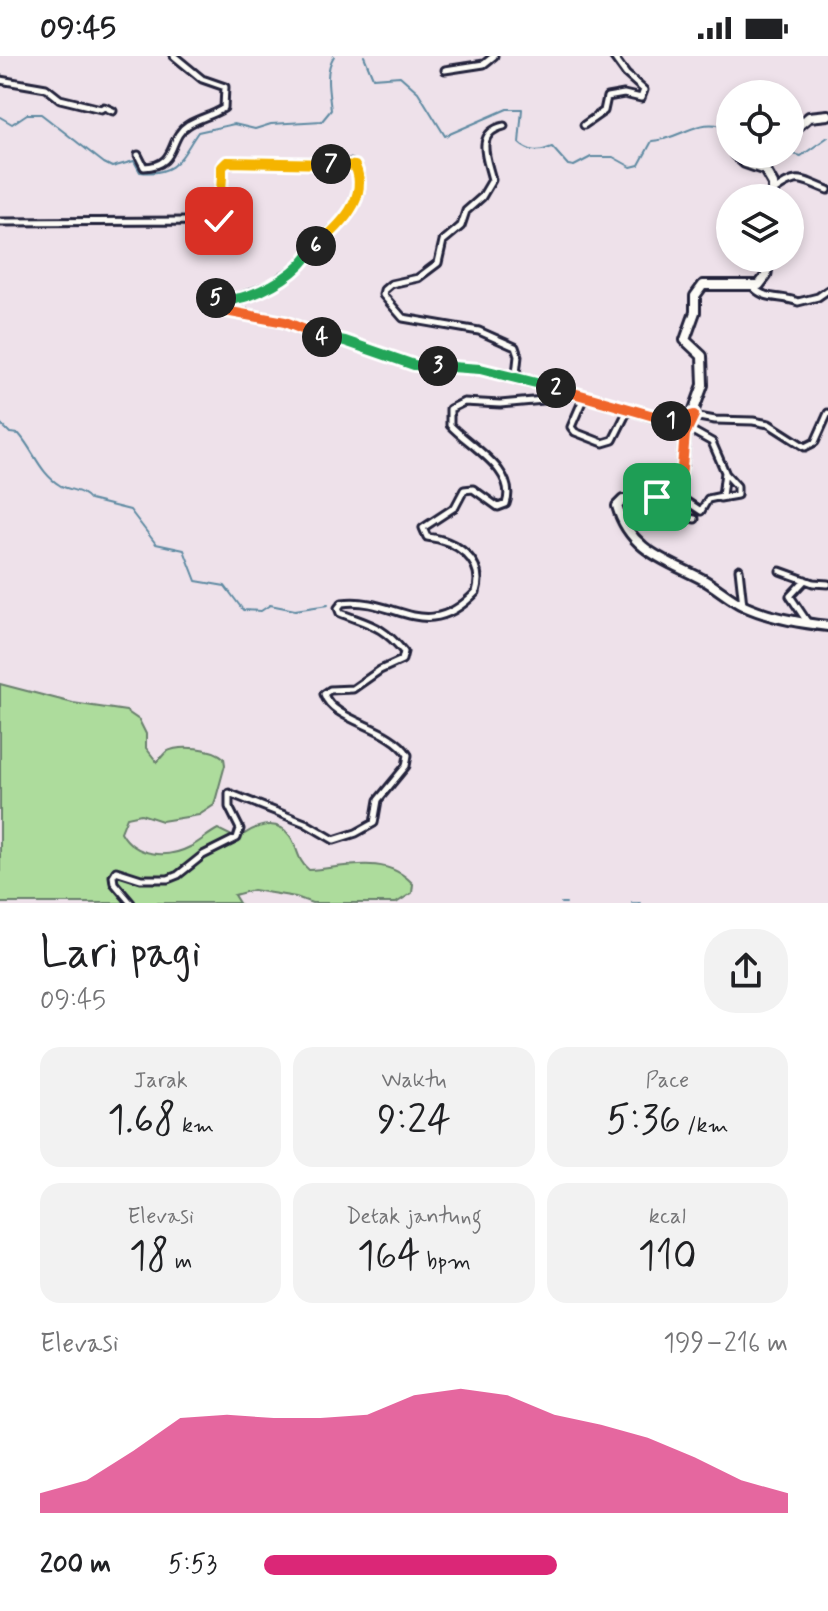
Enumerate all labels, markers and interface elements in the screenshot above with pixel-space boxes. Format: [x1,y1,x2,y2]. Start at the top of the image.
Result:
text: 09:45 [40,9,116,48]
map controls [716,80,804,272]
button: locate [716,80,804,168]
pin: 7 [311,144,351,184]
text: 7 [324,150,338,178]
button: layers [716,184,804,272]
pin [185,187,253,255]
icon: check [197,199,241,243]
pin: 6 [296,226,336,266]
text: 6 [310,232,322,260]
pin: 5 [196,278,236,318]
text: 5 [209,284,223,312]
pin: 4 [302,317,342,357]
text: 4 [316,323,328,351]
pin: 3 [418,346,458,386]
text: 3 [433,352,443,380]
pin: 2 [536,368,576,408]
text: 2 [551,374,561,402]
pin: 1 [651,401,691,441]
text: 1 [666,407,676,435]
pin [623,463,691,531]
icon: arrive [635,475,679,519]
text: Lari pagi [40,925,201,983]
button: share [704,929,788,1013]
text: 09:45 [40,984,106,1018]
text: Jarak [134,1067,188,1095]
text: Waktu [382,1067,446,1095]
text: Pace [645,1067,689,1095]
text: 1.68 [107,1095,176,1147]
text: 9:24 [377,1095,451,1147]
text: 5:36 [606,1095,681,1147]
text: km [176,1112,214,1140]
text: /km [681,1112,729,1140]
text: Elevasi [127,1203,194,1231]
text: Detak jantung [346,1203,482,1231]
text: kcal [649,1203,686,1231]
text: 18 [129,1231,169,1283]
text: 164 [357,1231,421,1283]
text: 110 [638,1231,697,1283]
text: m [169,1248,192,1276]
text: bpm [421,1248,471,1276]
text: Elevasi [40,1327,119,1361]
text: 199–216 m [663,1327,788,1361]
text: 200 m [40,1548,111,1582]
text: 5:53 [168,1548,217,1582]

